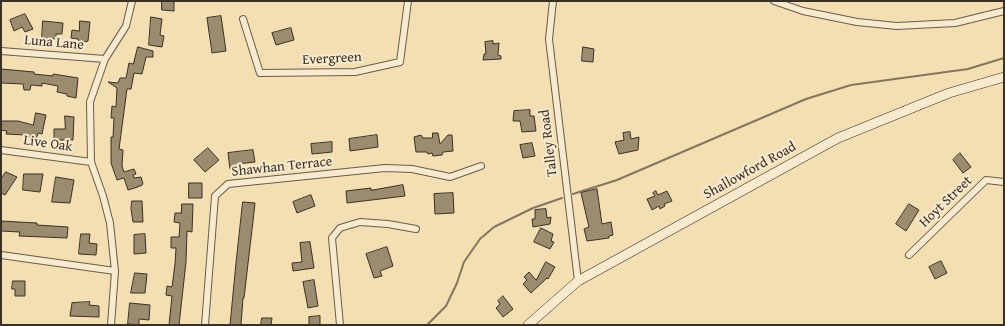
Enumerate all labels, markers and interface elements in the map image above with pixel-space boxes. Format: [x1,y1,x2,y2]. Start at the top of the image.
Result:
street label: Luna Lane [23,32,85,54]
street label: Evergreen [302,49,362,69]
street label: Talley Road [537,108,561,178]
street label: Live Oak [22,132,74,156]
street label: Shallowford Road [701,139,799,203]
street label: Shawhan Terrace [231,153,333,181]
street label: Hoyt Street [916,173,976,231]

